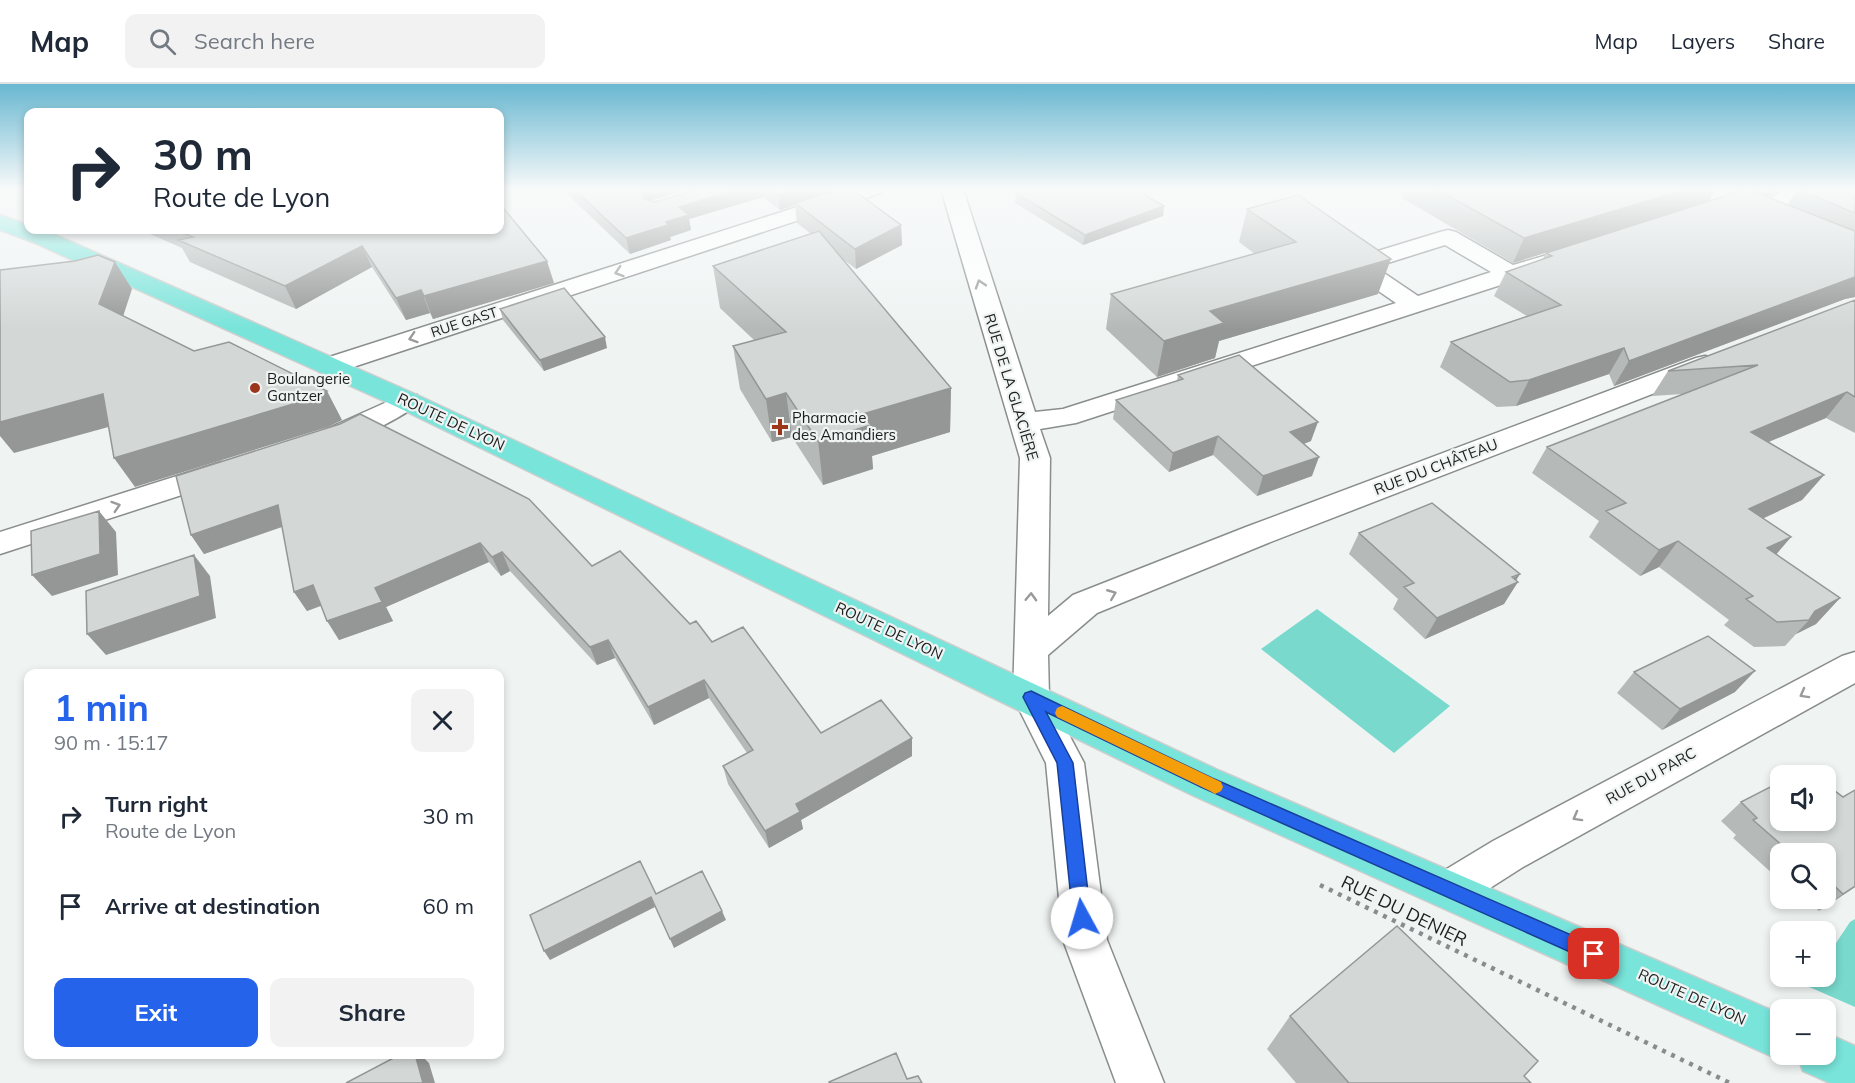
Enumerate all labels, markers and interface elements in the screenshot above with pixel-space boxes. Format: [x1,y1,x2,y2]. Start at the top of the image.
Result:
search box [125,14,545,68]
text: Map [30,24,89,59]
icon: search [146,25,179,58]
text: Search here [194,27,315,55]
text: Map [1595,28,1638,54]
text: Layers [1671,28,1735,54]
text: Share [1768,28,1825,54]
text: 30 m [153,128,253,181]
icon: right [54,132,132,210]
text: Route de Lyon [153,180,330,214]
one-way arrow [614,264,624,277]
one-way arrow [975,279,988,290]
street label: RUE GAST [428,303,500,341]
street label: RUE DE LA GLACIÈRE [980,311,1043,463]
one-way arrow [408,331,419,343]
place label: Boulangerie Gantzer [267,369,350,405]
marker: Boulangerie Gantzer [248,381,262,395]
street label: ROUTE DE LYON [395,388,508,455]
place label: Pharmacie des Amandiers [792,408,896,444]
marker: Pharmacie des Amandiers [773,420,787,434]
street label: RUE DU CHÂTEAU [1371,434,1501,499]
one-way arrow [110,501,121,513]
one-way arrow [1105,589,1116,601]
one-way arrow [1025,592,1037,601]
street label: ROUTE DE LYON [833,597,946,664]
text: 1 min [54,685,149,730]
one-way arrow [1799,687,1810,698]
button: close [411,689,474,752]
text: 90 m · 15:17 [54,730,168,755]
street label: RUE DU PARC [1602,743,1699,808]
map controls [1770,765,1836,1065]
button: sound [1770,765,1836,831]
text: Turn right [105,790,208,818]
icon: right [54,800,87,833]
text: 30 m [423,802,474,830]
one-way arrow [1573,810,1583,821]
text: Route de Lyon [105,818,236,843]
button: search [1770,843,1836,909]
street label: RUE DU DENIER [1337,870,1471,951]
position arrow [1050,886,1114,950]
icon: arrive [54,890,87,923]
text: Arrive at destination [105,892,320,920]
text: 60 m [423,892,474,920]
button: + [1770,921,1836,987]
pin [1568,928,1619,979]
icon: arrive [1577,937,1610,970]
street label: ROUTE DE LYON [1635,964,1749,1029]
button: Exit [54,978,258,1047]
button: Share [270,978,474,1047]
button: − [1770,999,1836,1065]

